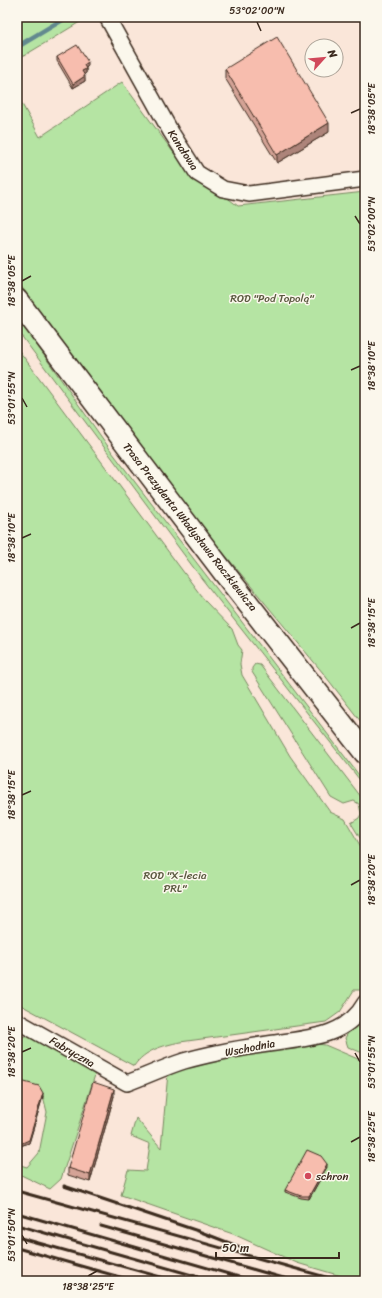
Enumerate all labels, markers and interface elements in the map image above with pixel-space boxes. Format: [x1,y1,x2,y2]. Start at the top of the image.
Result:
text: 53°02'00"N [229,2,285,20]
north arrow [304,38,344,78]
text: N [322,45,343,62]
text: 18°38'05"E [363,82,381,135]
street label: Kanałowa [163,126,204,175]
text: 53°02'00"N [363,196,381,252]
text: 18°38'05"E [3,254,21,307]
park label: ROD "Pod Topolą" [230,289,315,308]
text: 18°38'10"E [363,339,381,391]
text: 53°01'55"N [3,371,21,425]
street label: Trasa Prezydenta Władysława Raczkiewicza [118,438,262,616]
text: 18°38'10"E [3,511,21,563]
text: 18°38'15"E [363,597,381,648]
text: 18°38'15"E [3,769,21,820]
text: 18°38'20"E [363,853,381,906]
park label: ROD "X-lecia PRL" [144,866,207,898]
text: 18°38'20"E [3,1025,21,1078]
street label: Fabryczna [46,1031,99,1073]
street label: Wschodnia [223,1034,277,1062]
text: 53°01'55"N [363,1035,381,1089]
text: 18°38'25"E [363,1110,381,1163]
place label: schron [315,1167,348,1186]
marker: schron [303,1171,313,1181]
text: 53°01'50"N [3,1208,21,1262]
scale bar [216,1234,339,1260]
text: 50 m [222,1237,249,1259]
text: 18°38'25"E [62,1278,115,1296]

